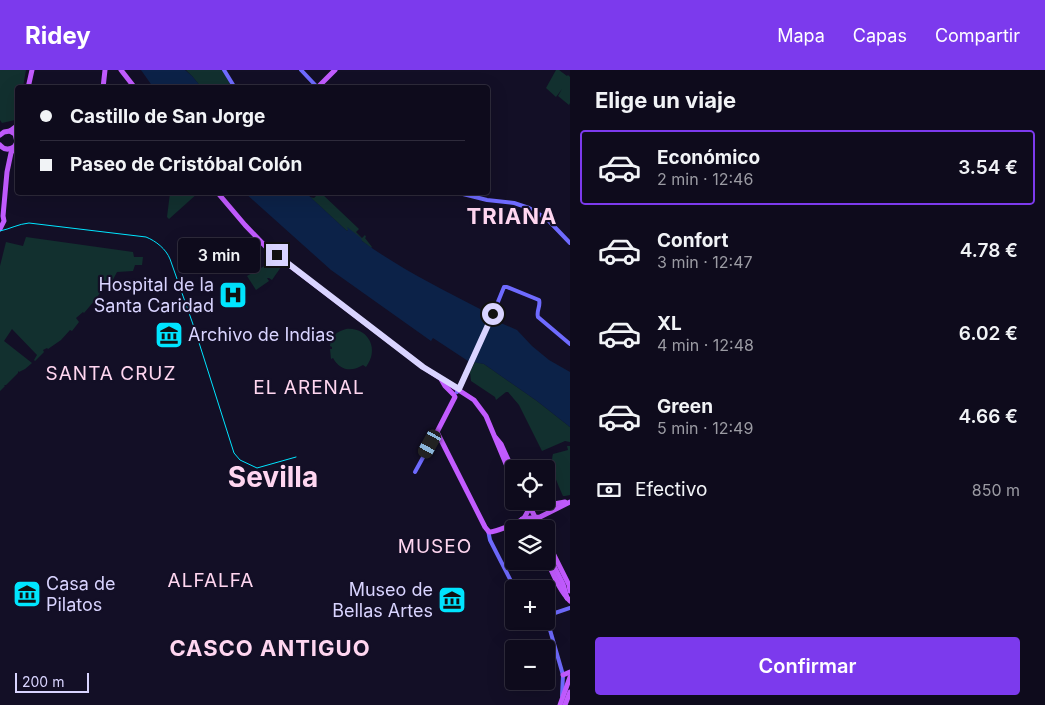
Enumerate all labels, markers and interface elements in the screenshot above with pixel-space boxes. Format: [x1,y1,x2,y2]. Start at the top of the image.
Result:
text: Ridey [25,21,91,50]
text: Mapa [777,25,825,46]
text: Capas [853,25,907,46]
text: Compartir [935,25,1020,46]
text: Elige un viaje [595,87,736,113]
text: Castillo de San Jorge [70,105,265,128]
icon: car [597,145,642,190]
text: Económico [657,146,760,169]
text: Paseo de Cristóbal Colón [70,153,302,176]
text: 3.54 € [958,156,1018,179]
text: 2 min · 12:46 [657,169,753,189]
district label: TRIANA [467,203,557,229]
icon: car [597,228,642,273]
text: Confort [657,229,728,252]
callout: 3 min [177,238,260,272]
text: 4.78 € [960,239,1018,262]
route end [266,244,288,266]
text: 3 min [198,245,240,265]
text: 3 min · 12:47 [657,252,753,272]
place label: Hospital de la Santa Caridad [94,274,214,316]
hospital icon: Hospital de la Santa Caridad [218,280,248,310]
route start [482,303,504,325]
icon: car [597,311,642,356]
text: XL [657,312,682,335]
museum icon: Archivo de Indias [154,320,184,350]
text: 6.02 € [959,322,1018,345]
place label: Archivo de Indias [188,324,335,345]
text: 4 min · 12:48 [657,335,754,355]
district label: SANTA CRUZ [46,362,176,385]
district label: EL ARENAL [253,376,365,399]
icon: car [597,394,642,439]
text: Green [657,395,713,418]
text: 4.66 € [958,405,1018,428]
text: 5 min · 12:49 [657,418,753,438]
car [416,427,443,461]
district label: Sevilla [228,460,318,494]
map controls [505,460,555,690]
button: locate [505,460,555,510]
icon: cash [595,476,623,504]
text: Efectivo [635,478,707,501]
text: 850 m [972,480,1020,500]
button: layers [505,520,555,570]
district label: MUSEO [398,535,472,558]
district label: ALFALFA [168,569,254,592]
place label: Casa de Pilatos [46,573,115,615]
museum icon: Casa de Pilatos [12,579,42,609]
place label: Museo de Bellas Artes [332,579,433,621]
button: + [505,580,555,630]
museum icon: Museo de Bellas Artes [437,585,467,615]
district label: CASCO ANTIGUO [169,635,371,661]
button: Confirmar [595,637,1020,695]
button: − [505,640,555,690]
scale bar [15,670,89,693]
text: 200 m [22,673,64,690]

